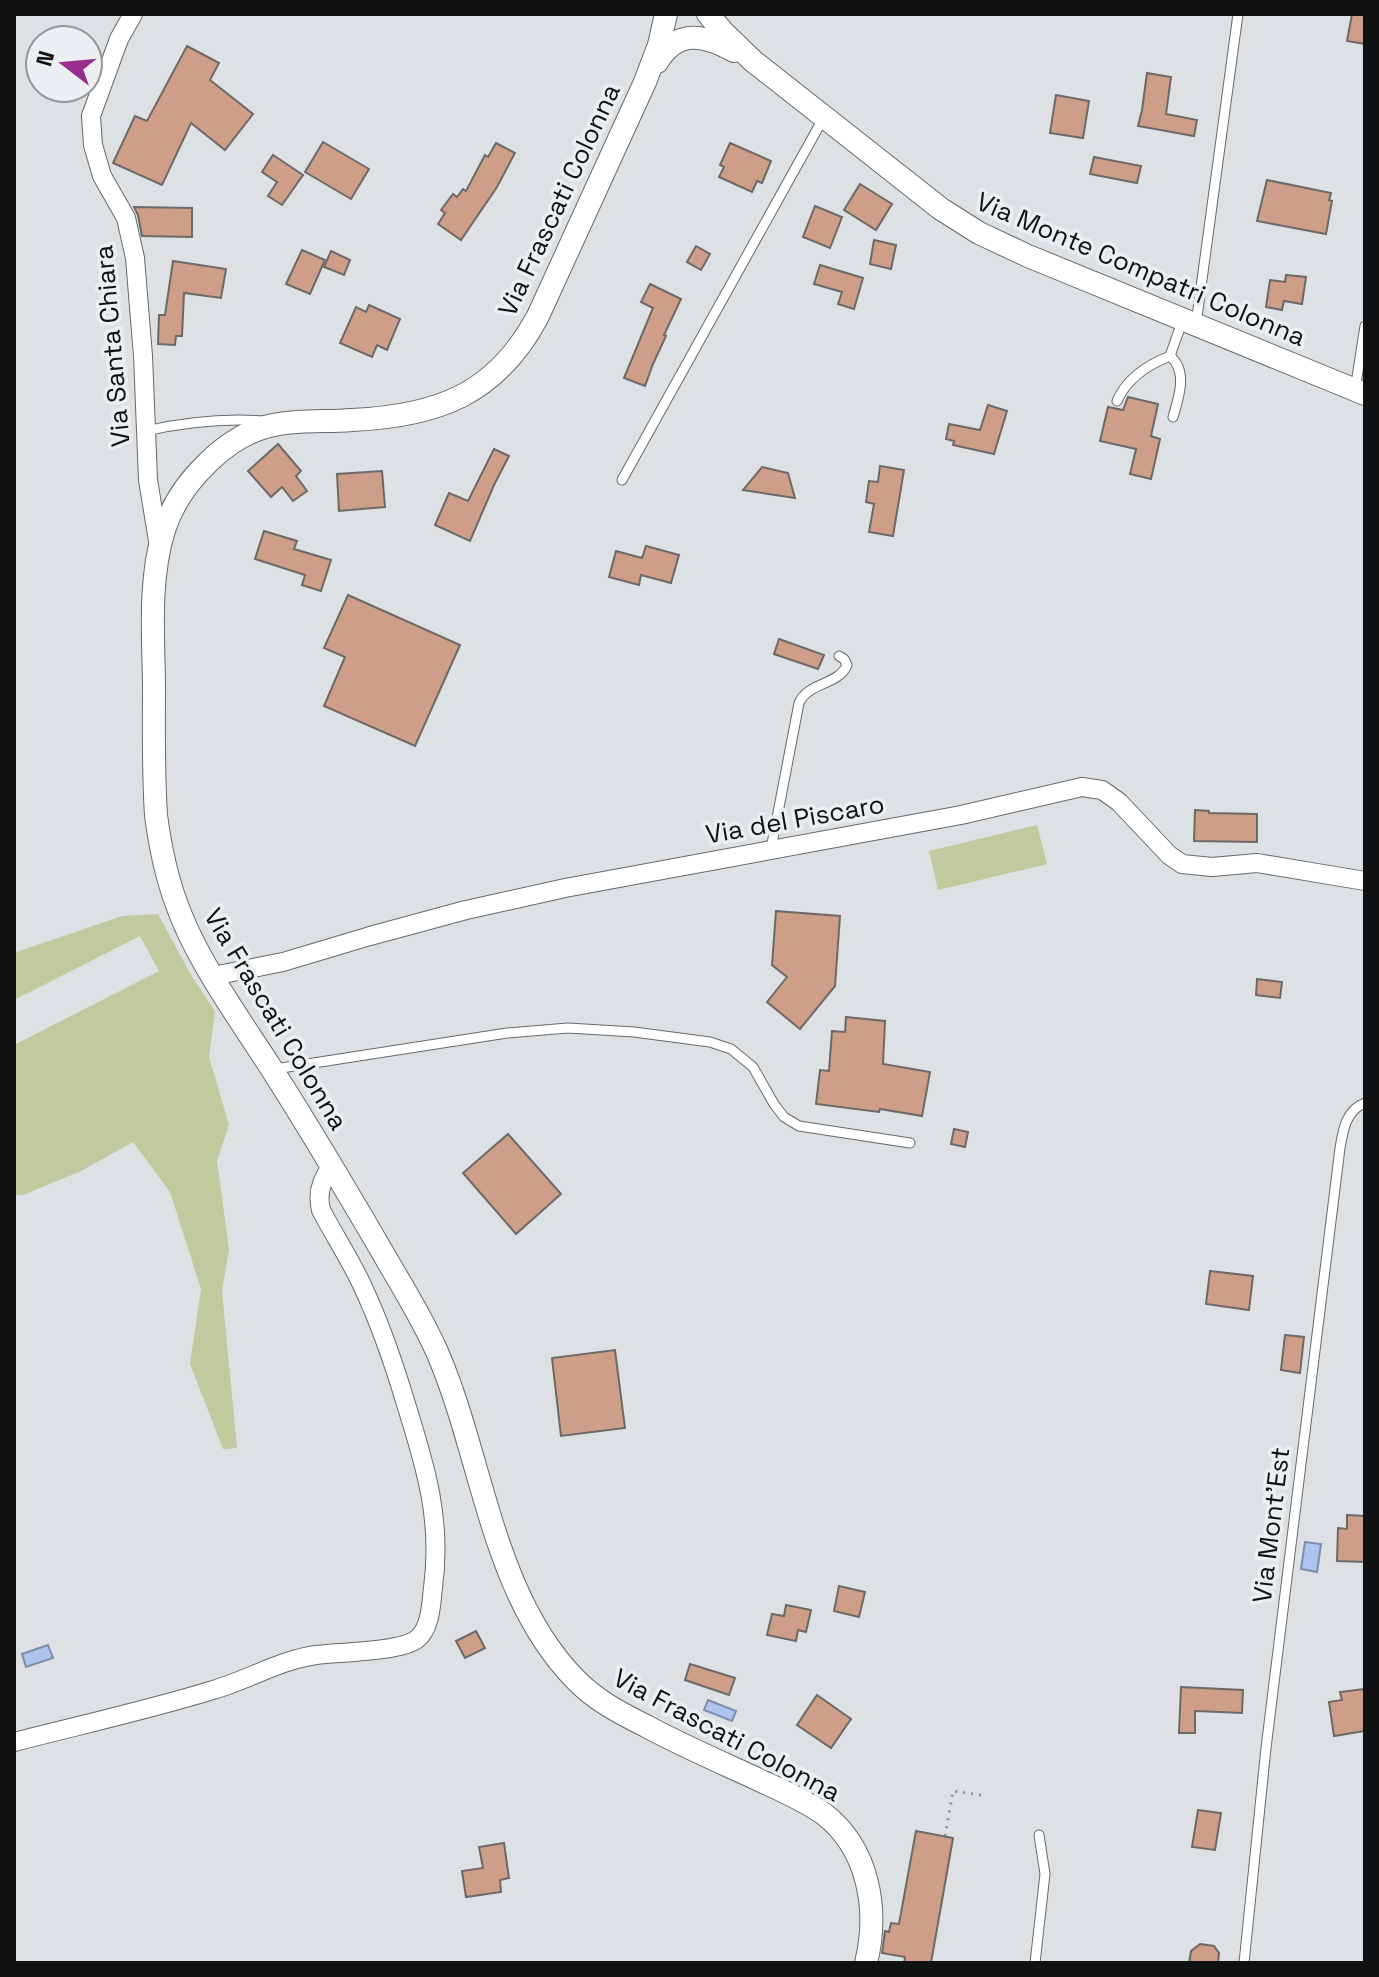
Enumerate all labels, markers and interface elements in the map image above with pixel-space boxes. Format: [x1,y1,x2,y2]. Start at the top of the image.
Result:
north arrow [24,24,104,104]
text: N [29,48,60,69]
street label: Via Frascati Colonna [490,78,628,322]
street label: Via Monte Compatri Colonna [971,184,1311,354]
street label: Via Santa Chiara [86,244,138,448]
street label: Via del Piscaro [703,787,887,851]
street label: Via Frascati Colonna [196,902,356,1136]
street label: Via Mont'Est [1245,1445,1297,1605]
street label: Via Frascati Colonna [607,1661,847,1809]

